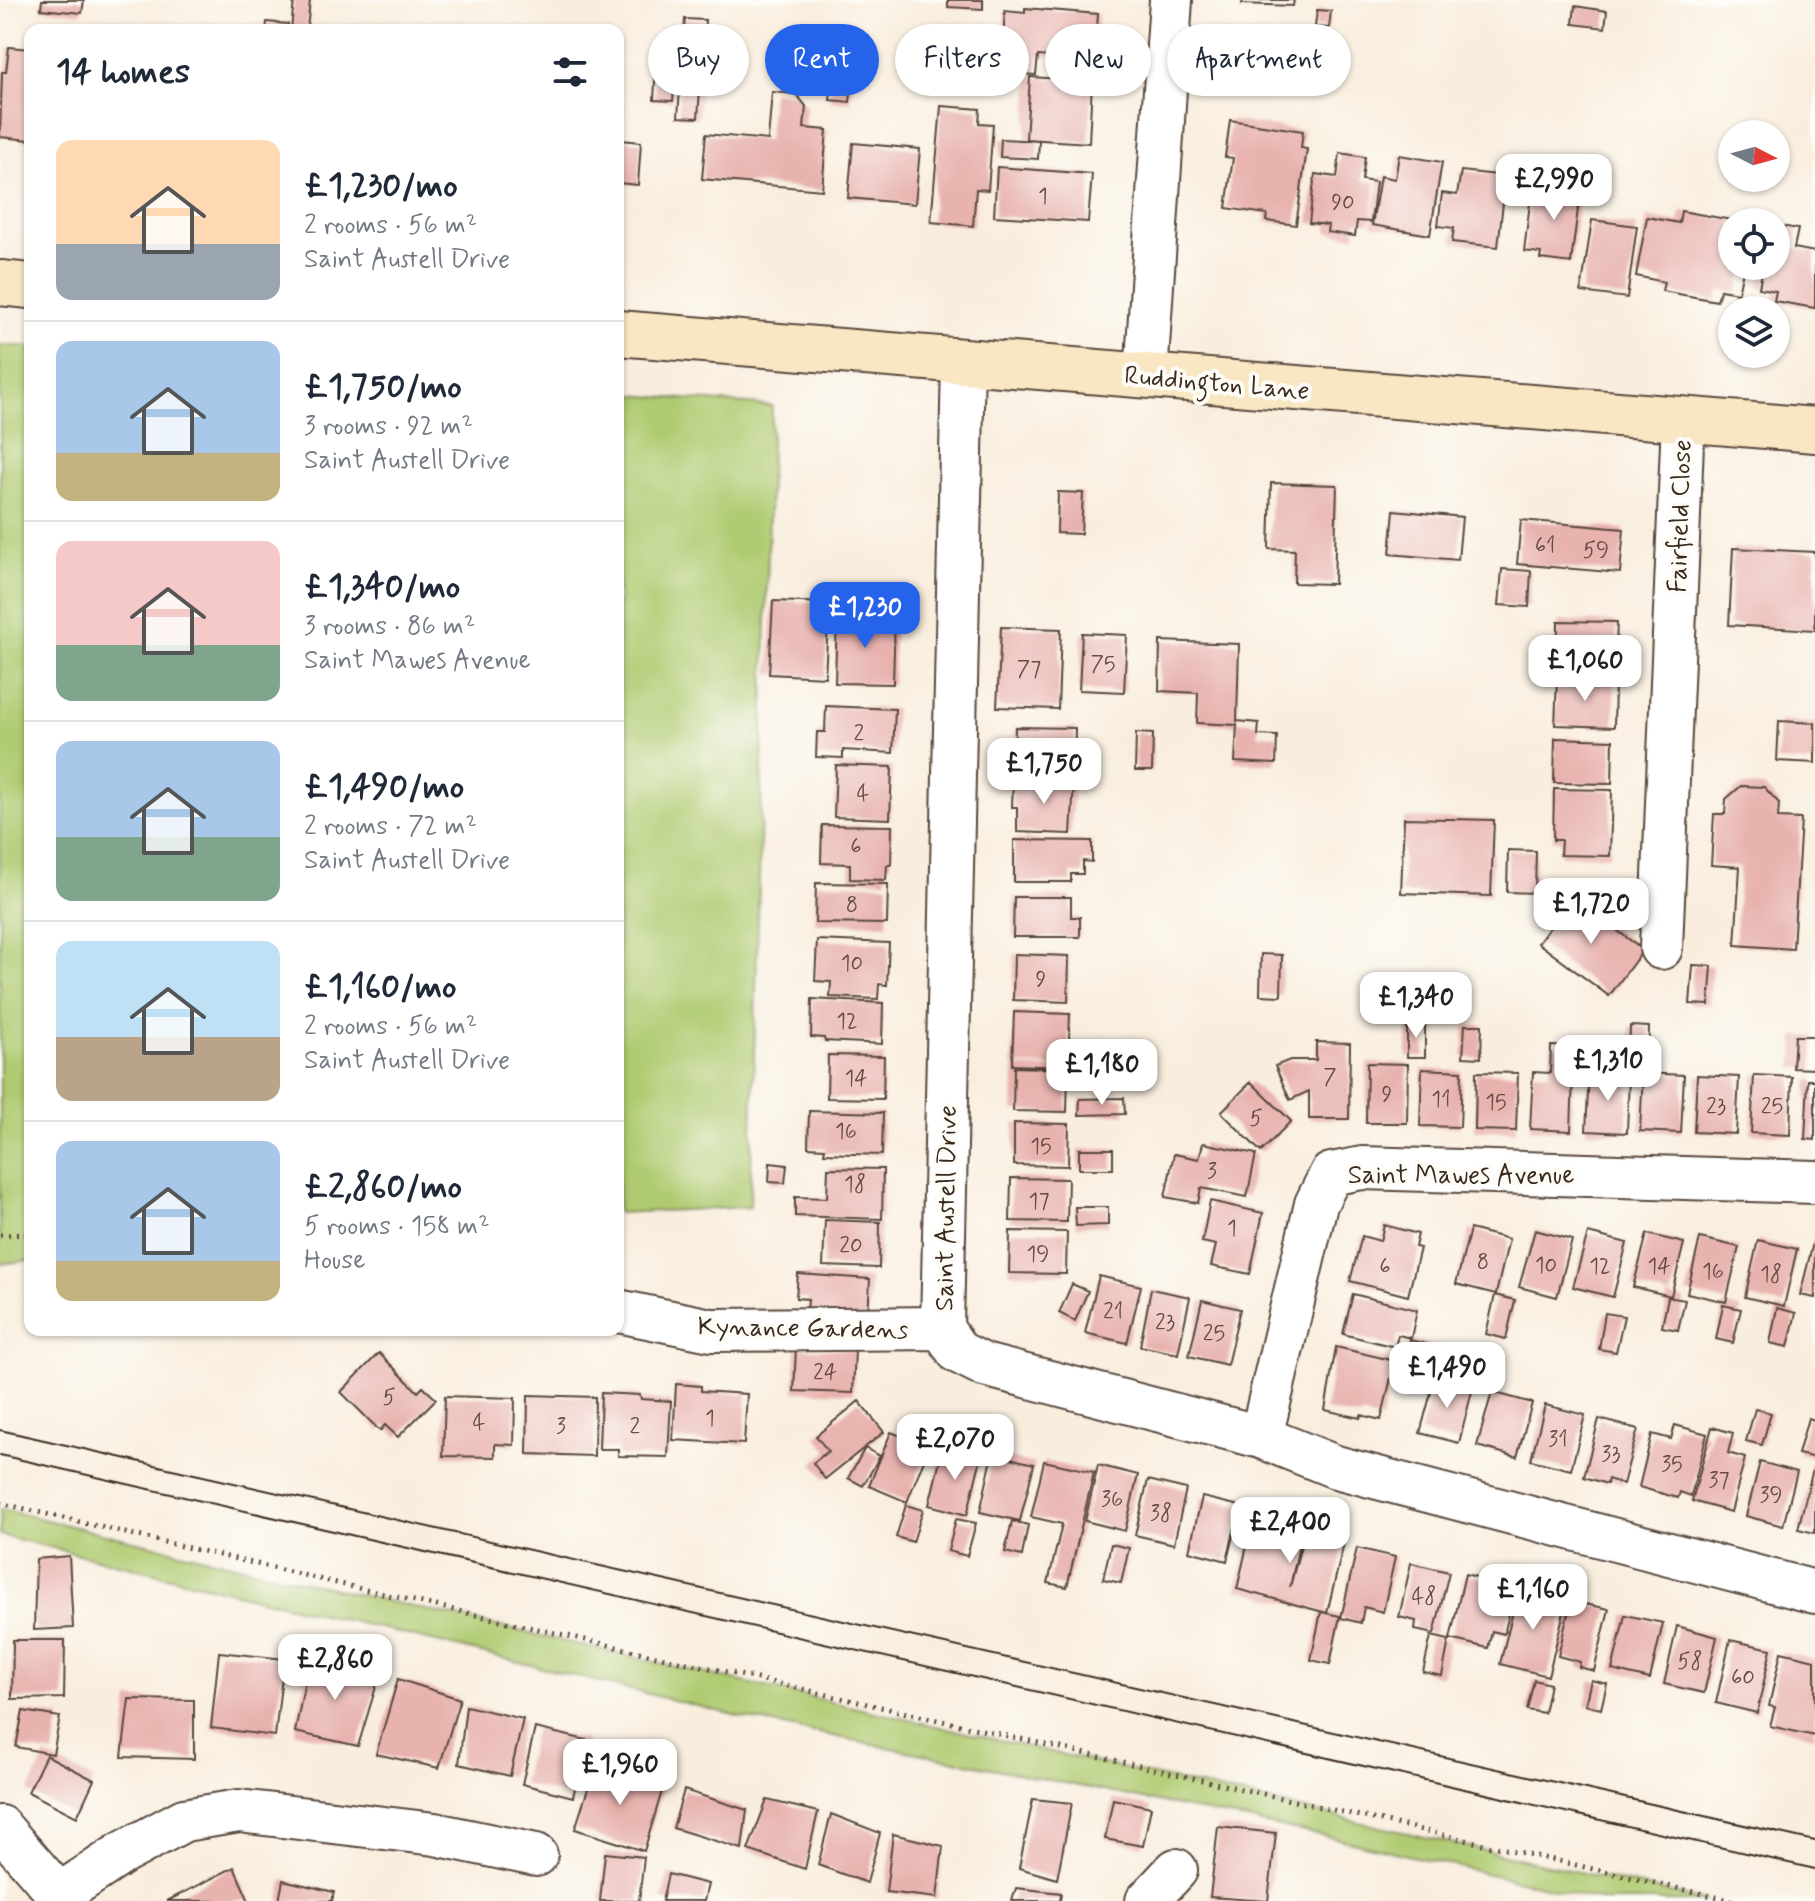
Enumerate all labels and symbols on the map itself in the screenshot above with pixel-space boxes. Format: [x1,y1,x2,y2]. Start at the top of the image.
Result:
north arrow [1718,120,1790,192]
pin: £2,990 [1489,154,1619,222]
house number: 1 [1038,183,1048,211]
house number: 90 [1331,189,1355,217]
street label: Ruddington Lane [1123,359,1311,412]
street label: Fairfield Close [1661,439,1701,593]
house number: 61 [1535,532,1555,560]
house number: 59 [1583,537,1609,565]
pin: £1,230 [800,582,930,650]
pin: £1,060 [1520,635,1650,703]
house number: 75 [1090,651,1116,679]
house number: 77 [1017,656,1041,684]
house number: 2 [854,720,865,748]
pin: £1,750 [979,738,1109,806]
house number: 4 [857,780,870,808]
house number: 6 [850,833,862,861]
pin: £1,720 [1526,878,1656,946]
house number: 8 [846,892,858,920]
house number: 10 [841,950,863,978]
house number: 9 [1036,966,1046,994]
pin: £1,340 [1351,972,1481,1040]
house number: 12 [836,1008,858,1036]
pin: £1,310 [1543,1035,1673,1103]
pin: £1,180 [1037,1039,1167,1107]
house number: 7 [1323,1064,1337,1092]
house number: 14 [844,1065,868,1093]
house number: 9 [1382,1081,1392,1109]
house number: 11 [1431,1086,1451,1114]
house number: 15 [1485,1089,1507,1117]
house number: 23 [1706,1093,1726,1121]
house number: 25 [1761,1093,1783,1121]
street label: Saint Austell Drive [928,1105,966,1311]
house number: 5 [1249,1105,1263,1133]
house number: 16 [835,1118,857,1146]
house number: 15 [1030,1133,1052,1161]
house number: 3 [1207,1158,1217,1186]
street label: Saint Mawes Avenue [1348,1159,1574,1193]
house number: 18 [844,1171,866,1199]
house number: 17 [1029,1188,1049,1216]
house number: 1 [1227,1215,1237,1243]
house number: 20 [839,1232,863,1260]
house number: 19 [1027,1241,1049,1269]
house number: 8 [1477,1249,1489,1277]
house number: 10 [1535,1252,1557,1280]
house number: 6 [1379,1253,1391,1281]
house number: 12 [1589,1253,1611,1281]
house number: 14 [1647,1253,1671,1281]
house number: 16 [1702,1258,1724,1286]
house number: 18 [1760,1261,1782,1289]
house number: 21 [1103,1298,1123,1326]
house number: 23 [1155,1309,1175,1337]
street label: Kynance Gardens [697,1310,909,1348]
house number: 25 [1203,1320,1225,1348]
pin: £1,490 [1382,1342,1512,1410]
house number: 24 [813,1359,837,1387]
house number: 5 [382,1384,396,1412]
house number: 1 [705,1405,715,1433]
house number: 4 [473,1409,486,1437]
house number: 3 [556,1413,566,1441]
house number: 2 [630,1413,641,1441]
pin: £2,070 [890,1414,1020,1482]
house number: 31 [1548,1426,1568,1454]
house number: 33 [1601,1441,1621,1469]
house number: 35 [1661,1451,1683,1479]
house number: 37 [1708,1467,1730,1495]
house number: 39 [1759,1482,1783,1510]
house number: 36 [1101,1486,1123,1514]
pin: £2,400 [1225,1497,1355,1565]
house number: 38 [1150,1500,1172,1528]
pin: £1,160 [1468,1564,1598,1632]
house number: 48 [1412,1583,1436,1611]
pin: £2,860 [270,1634,400,1702]
house number: 58 [1677,1648,1703,1676]
house number: 60 [1731,1664,1755,1692]
pin: £1,960 [555,1739,685,1807]

